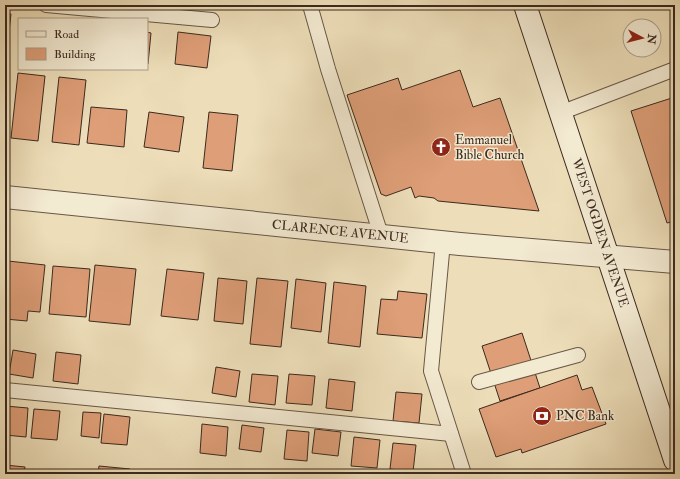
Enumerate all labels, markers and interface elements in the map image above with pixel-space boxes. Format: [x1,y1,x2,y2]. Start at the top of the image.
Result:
legend [18,18,148,70]
north arrow [622,18,662,58]
text: Road [54,27,79,42]
text: N [644,32,659,46]
text: Building [54,47,97,62]
place label: Emmanuel Bible Church [455,132,525,163]
church icon: Emmanuel Bible Church [430,136,452,158]
street label: WEST OGDEN AVENUE [568,155,632,310]
street label: CLARENCE AVENUE [271,217,409,247]
bank icon: PNC Bank [531,405,553,427]
place label: PNC Bank [556,408,615,424]

